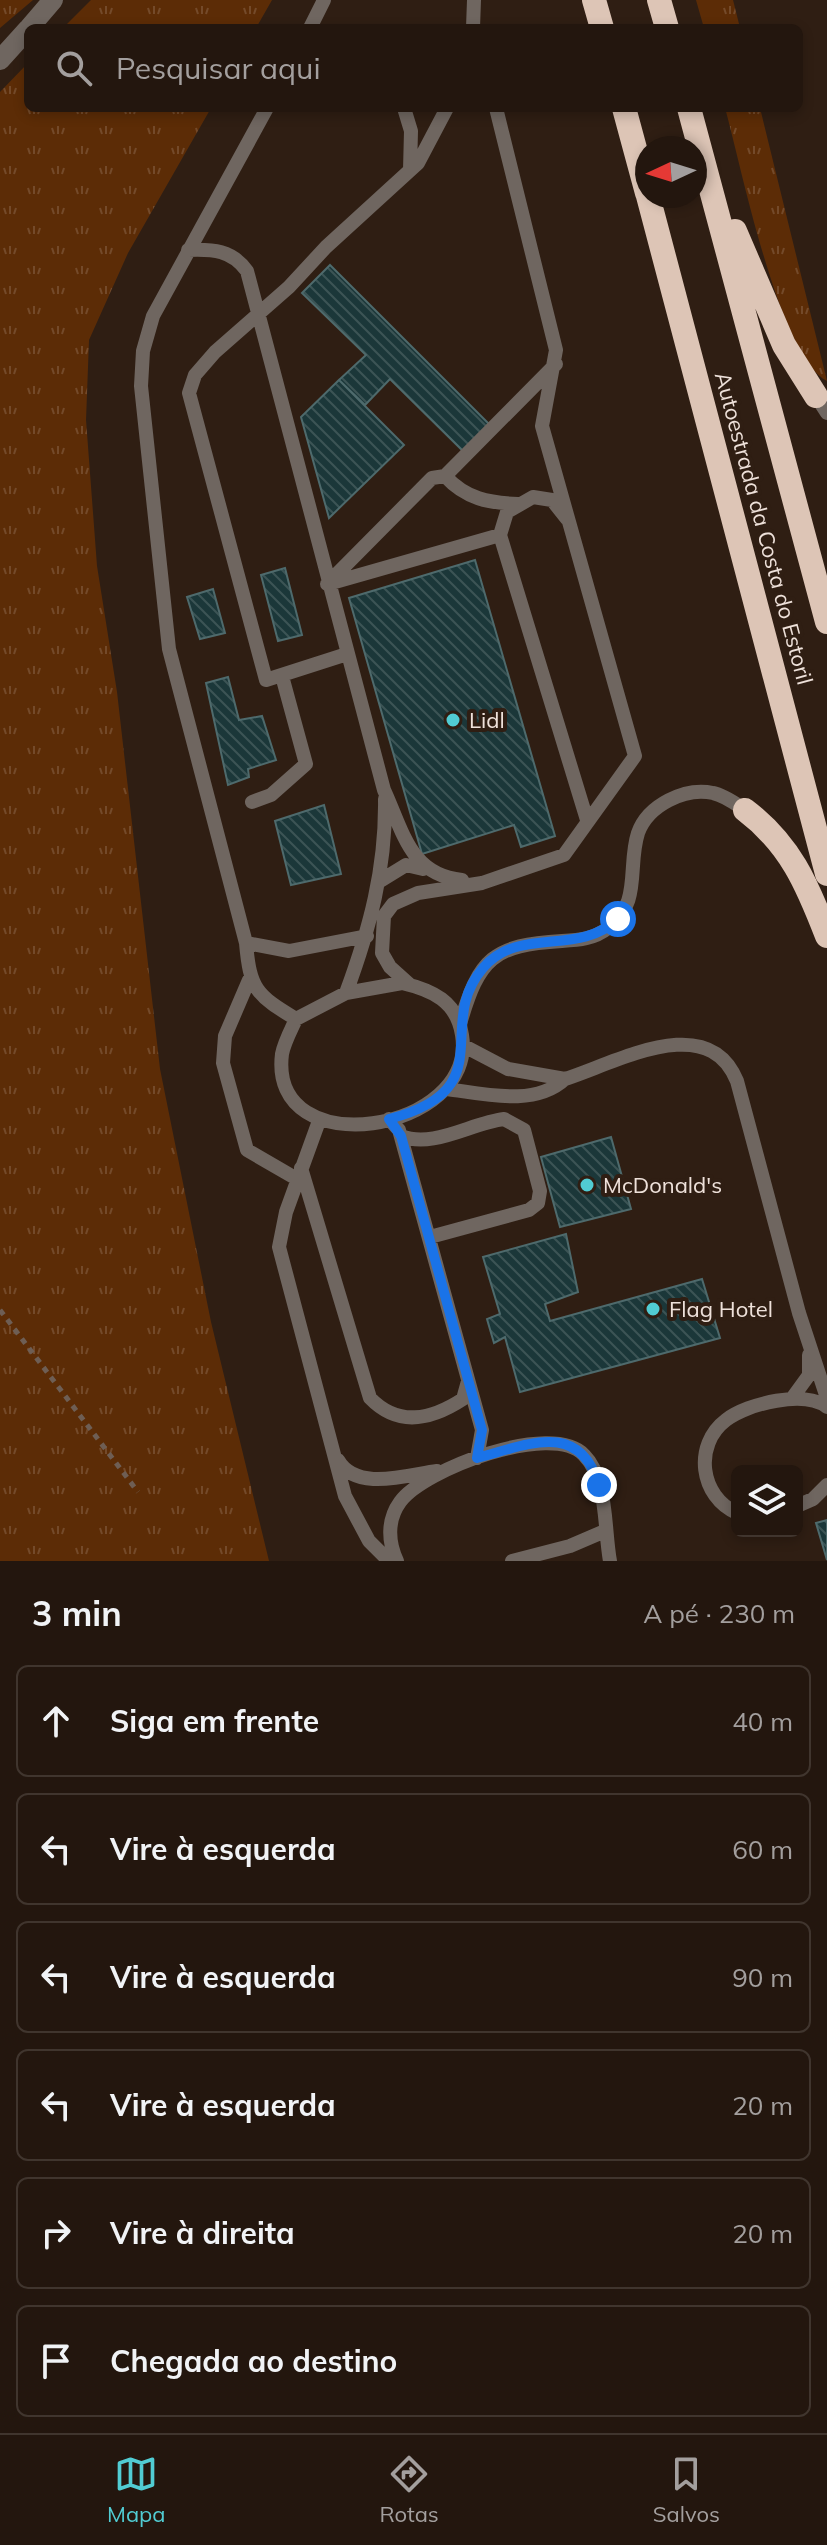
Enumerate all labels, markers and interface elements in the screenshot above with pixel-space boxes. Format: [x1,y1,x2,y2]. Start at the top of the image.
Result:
search box [24,24,803,112]
icon: search [52,46,96,90]
text: Pesquisar aqui [116,49,321,87]
north arrow [635,136,707,208]
street label: Autoestrada da Costa do Estoril [709,368,819,688]
place label: Lidl [469,706,505,734]
marker: Lidl [444,711,462,729]
route start [600,901,636,937]
place label: McDonald's [603,1171,722,1199]
marker: McDonald's [578,1176,596,1194]
place label: Flag Hotel [669,1295,773,1323]
marker: Flag Hotel [644,1300,662,1318]
map controls [731,1465,803,1537]
button: layers [731,1465,803,1537]
route end [581,1467,617,1503]
text: 3 min [32,1592,122,1635]
text: A pé · 230 m [643,1597,795,1630]
icon: ahead [34,1699,78,1743]
text: Siga em frente [110,1702,319,1740]
text: 40 m [732,1705,793,1738]
icon: left [34,1827,78,1871]
text: Vire à esquerda [110,1830,336,1868]
text: 60 m [732,1833,793,1866]
icon: left [34,1955,78,1999]
text: Vire à esquerda [110,1958,336,1996]
text: 90 m [732,1961,793,1994]
icon: left [34,2083,78,2127]
text: Vire à esquerda [110,2086,336,2124]
text: 20 m [732,2089,793,2122]
icon: right [34,2211,78,2255]
text: Vire à direita [110,2214,295,2252]
text: 20 m [732,2217,793,2250]
icon: arrive [34,2339,78,2383]
text: Chegada ao destino [110,2342,397,2380]
tab: Mapa [107,2452,166,2528]
tab: Rotas [380,2452,439,2528]
tab: Salvos [653,2452,720,2528]

